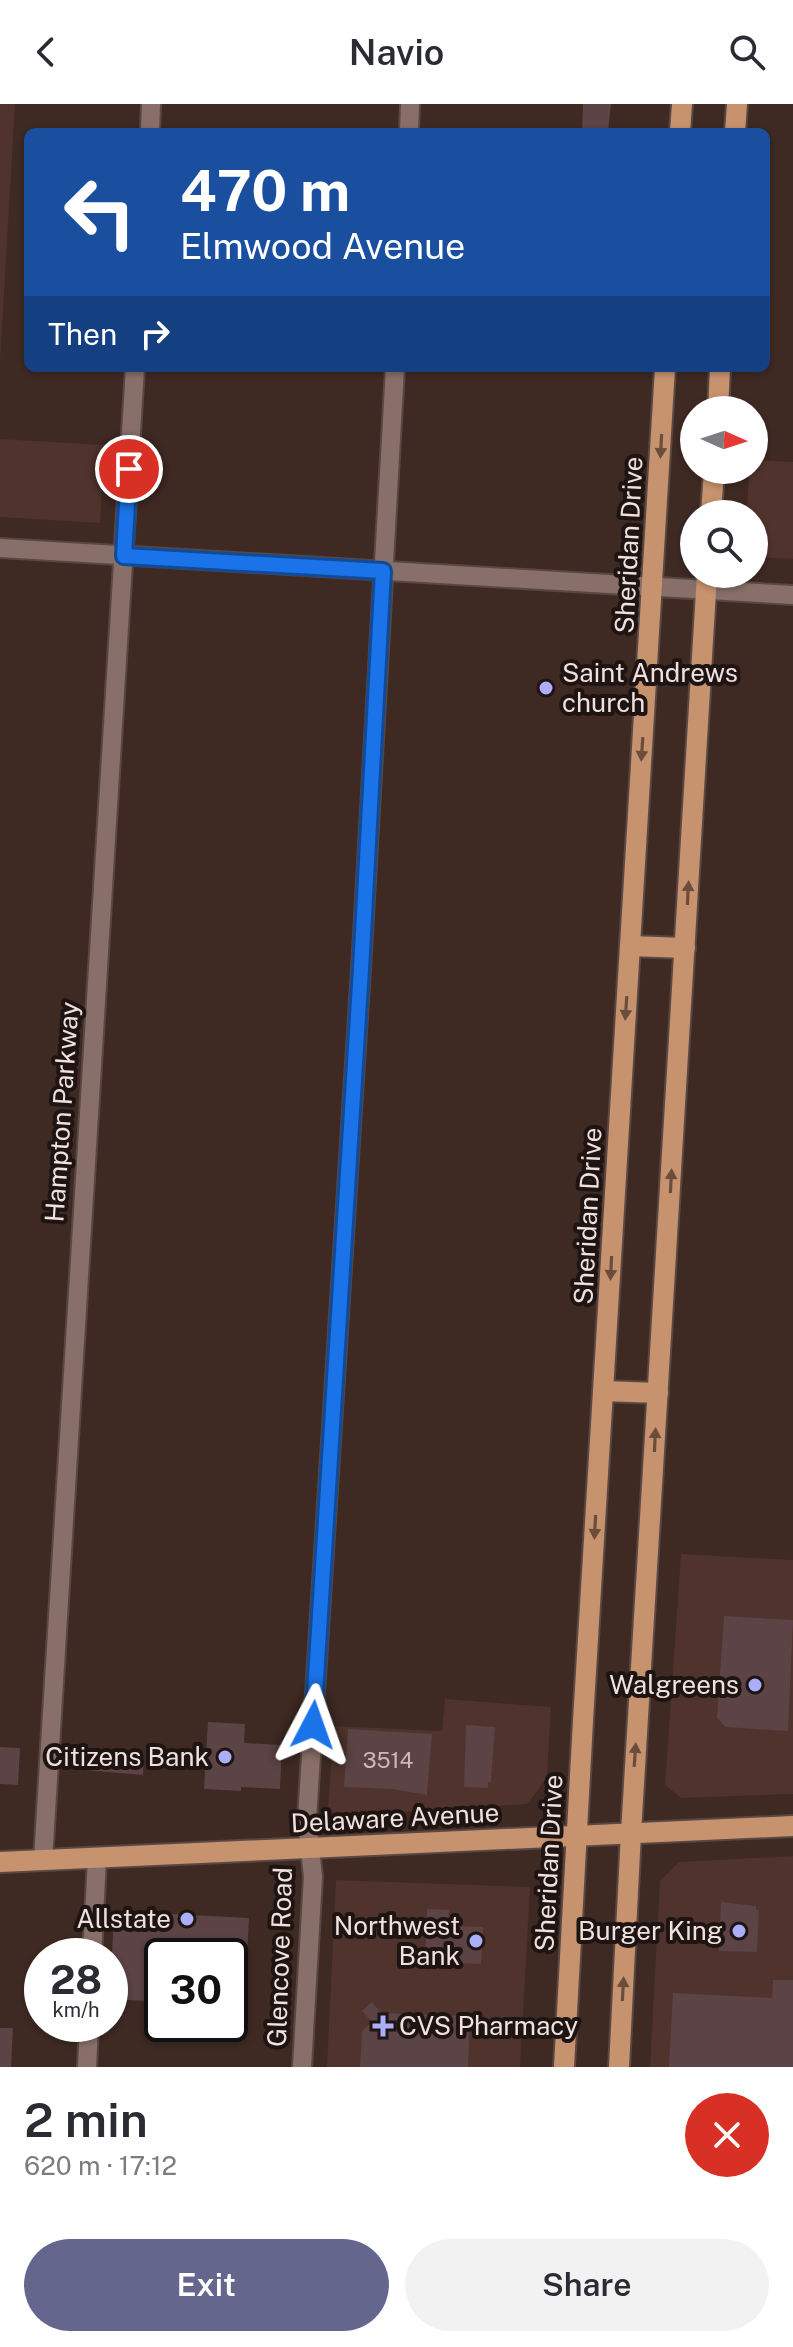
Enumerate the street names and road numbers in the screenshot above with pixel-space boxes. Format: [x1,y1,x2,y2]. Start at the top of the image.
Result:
street label: Sheridan Drive [608,456,649,634]
street label: Hampton Parkway [38,1001,85,1223]
street label: Sheridan Drive [567,1127,608,1305]
street label: Sheridan Drive [528,1774,569,1952]
street label: Delaware Avenue [290,1797,500,1838]
street label: Glencove Road [261,1867,298,2047]

